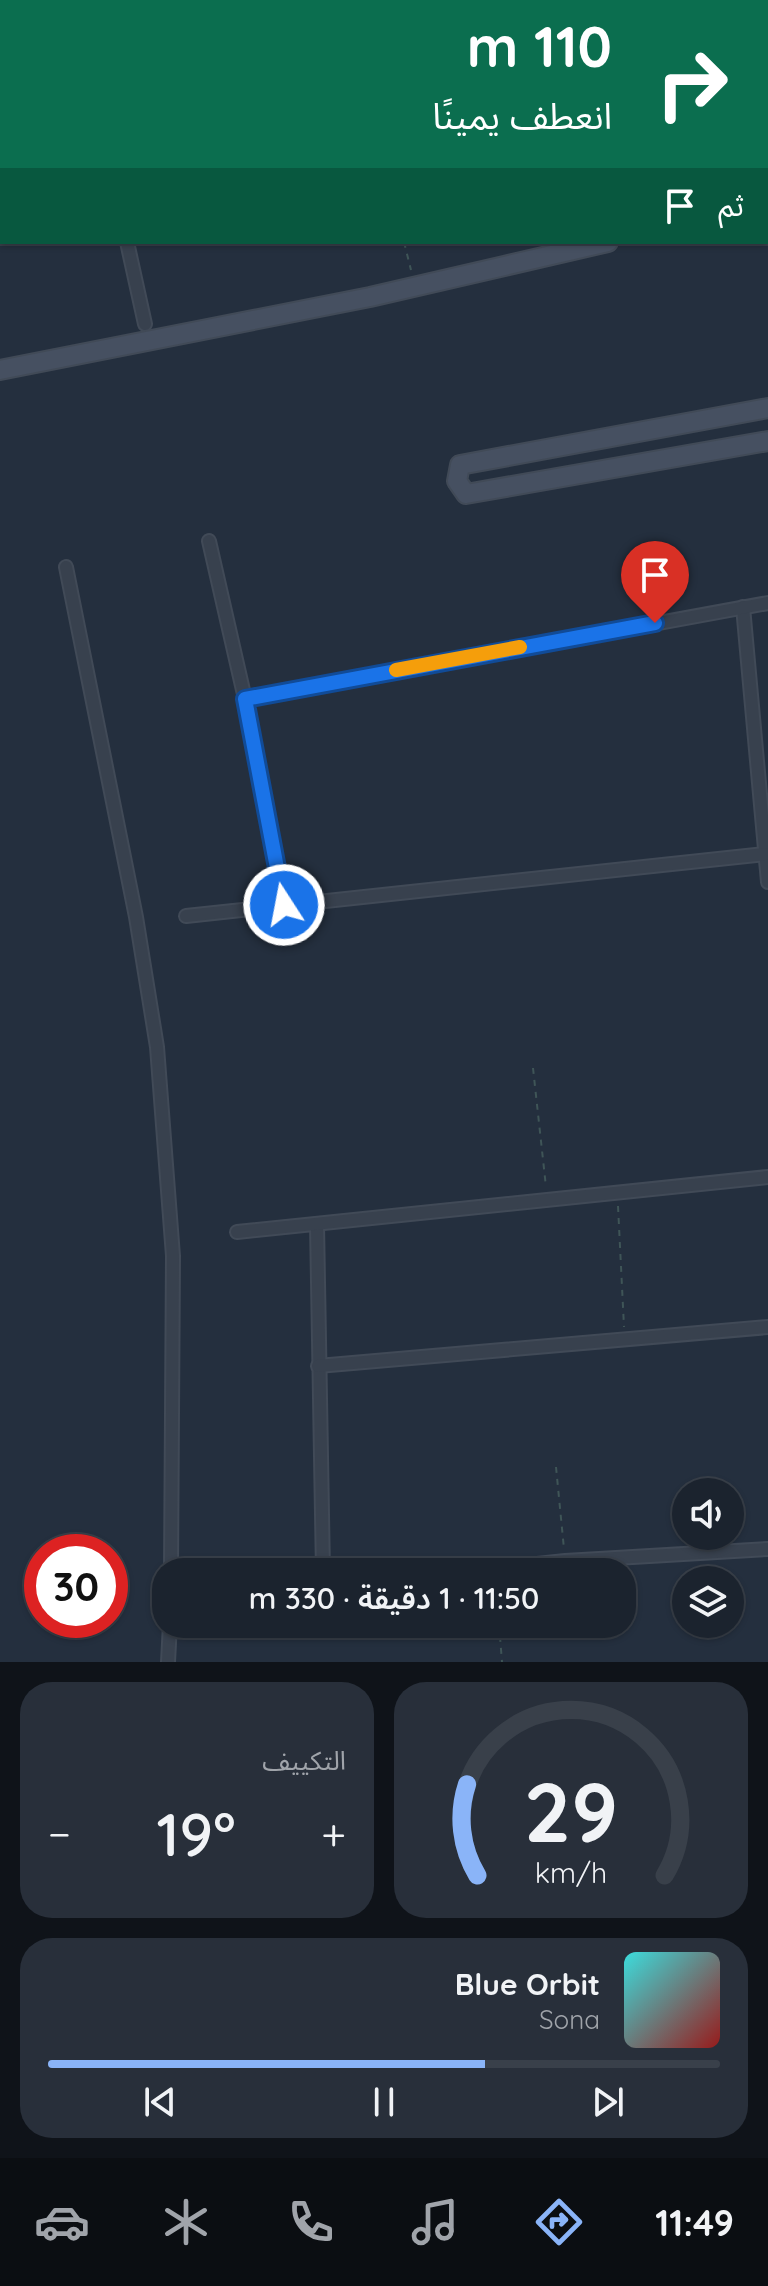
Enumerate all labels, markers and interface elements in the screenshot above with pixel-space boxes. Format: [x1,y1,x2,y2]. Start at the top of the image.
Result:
text: 110 m [467,11,612,81]
icon: right [640,32,744,136]
text: انعطف يمينًا [432,93,612,138]
icon: arrive [658,184,702,228]
text: ثم [718,186,744,224]
pin [621,541,689,623]
icon: arrive [633,553,677,597]
position arrow [242,863,326,947]
map controls [672,1478,744,1638]
button: sound [672,1478,744,1550]
speed limit sign: 30 [24,1534,128,1638]
button: layers [672,1566,744,1638]
text: 11:50 · 1 دقيقة · 330 m [249,1579,539,1617]
text: التكييف [262,1744,346,1777]
text: 29 [524,1759,618,1863]
text: 19° [156,1796,236,1871]
text: − [48,1806,71,1861]
text: + [321,1806,346,1861]
text: km/h [535,1854,607,1890]
text: Blue Orbit [455,1965,600,2003]
text: Sona [539,2003,600,2036]
icon: previous [138,2080,182,2124]
icon: pause [362,2080,406,2124]
icon: next [586,2080,630,2124]
icon: car [34,2194,90,2250]
icon: climate [158,2194,214,2250]
icon: phone [283,2194,339,2250]
icon: music [407,2194,463,2250]
icon: directions [531,2194,587,2250]
text: 11:49 [655,2200,734,2245]

